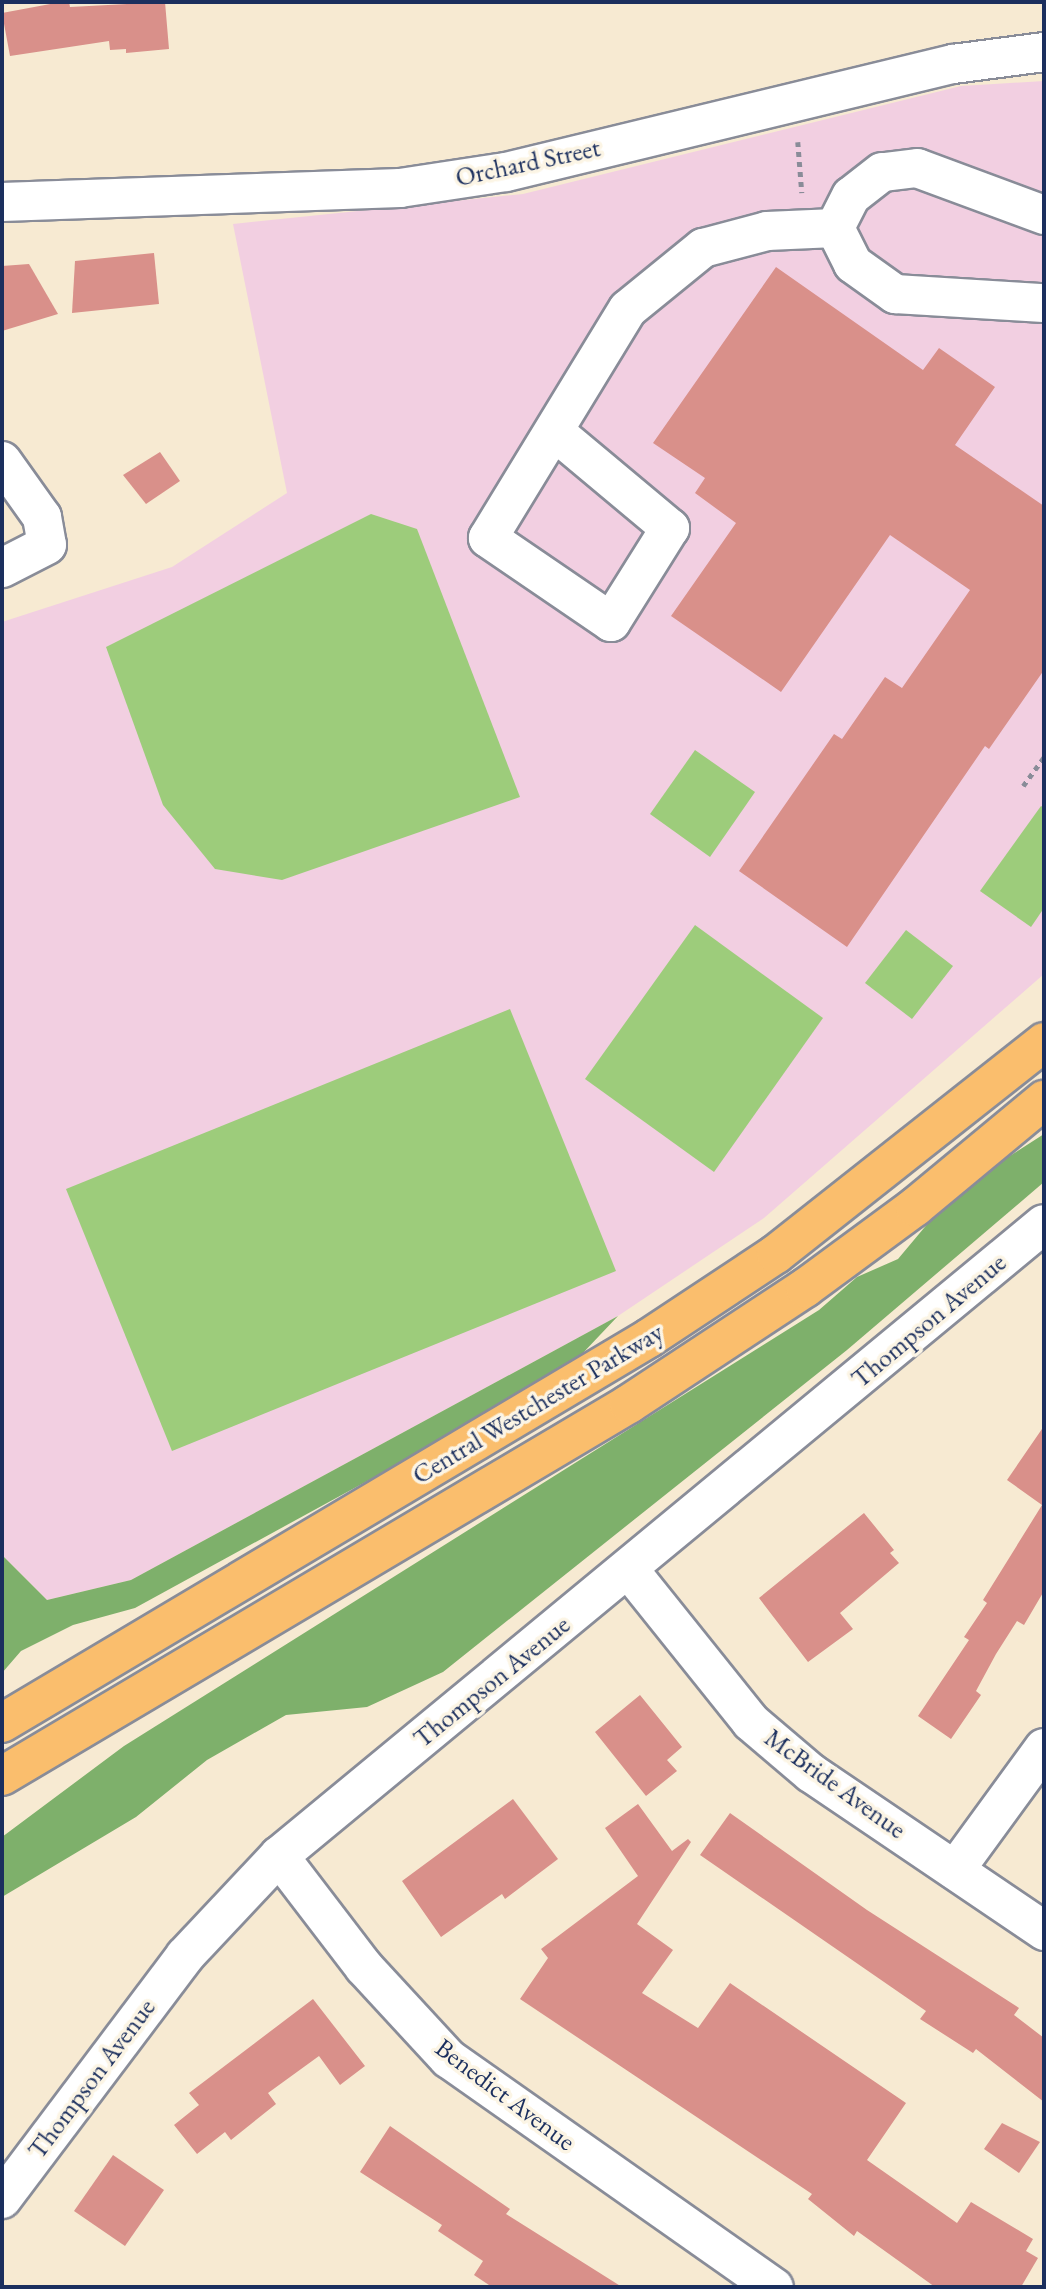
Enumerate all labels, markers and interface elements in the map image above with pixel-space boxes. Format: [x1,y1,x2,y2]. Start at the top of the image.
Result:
street label: Orchard Street [453,132,603,194]
street label: Thompson Avenue [845,1247,1013,1395]
street label: Central Westchester Parkway [407,1317,669,1491]
street label: Thompson Avenue [407,1609,577,1755]
street label: McBride Avenue [758,1722,912,1846]
street label: Thompson Avenue [22,1993,162,2165]
street label: Benedict Avenue [429,2032,581,2158]

